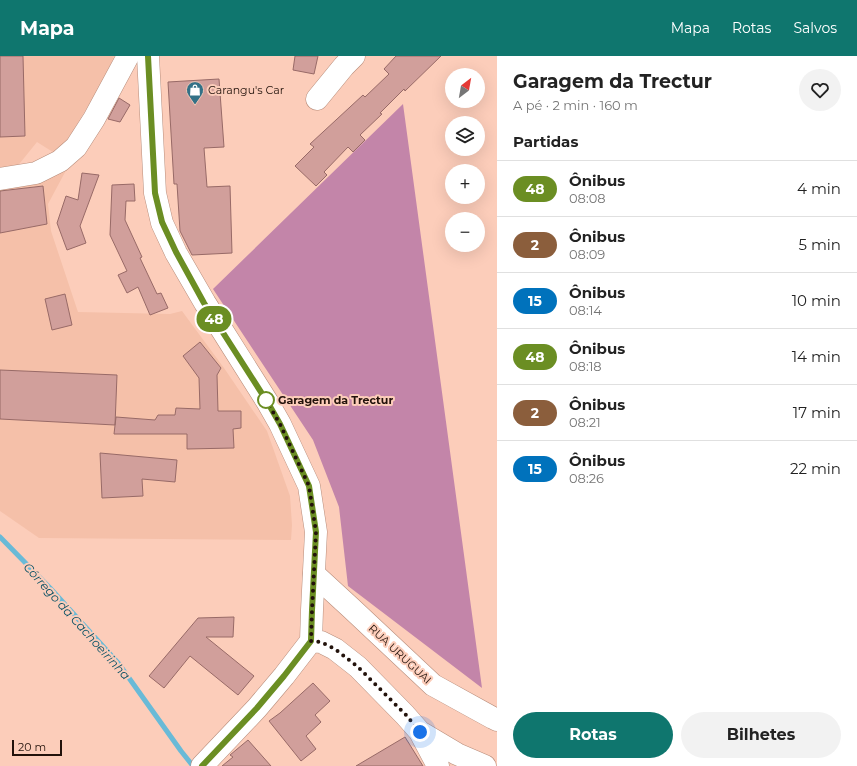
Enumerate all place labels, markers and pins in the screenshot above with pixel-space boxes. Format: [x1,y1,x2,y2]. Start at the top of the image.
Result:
shop icon: Carangu's Car [185,80,205,105]
place label: Carangu's Car [208,83,284,97]
marker: Garagem da Trectur [257,391,275,409]
place label: Garagem da Trectur [278,393,393,407]

